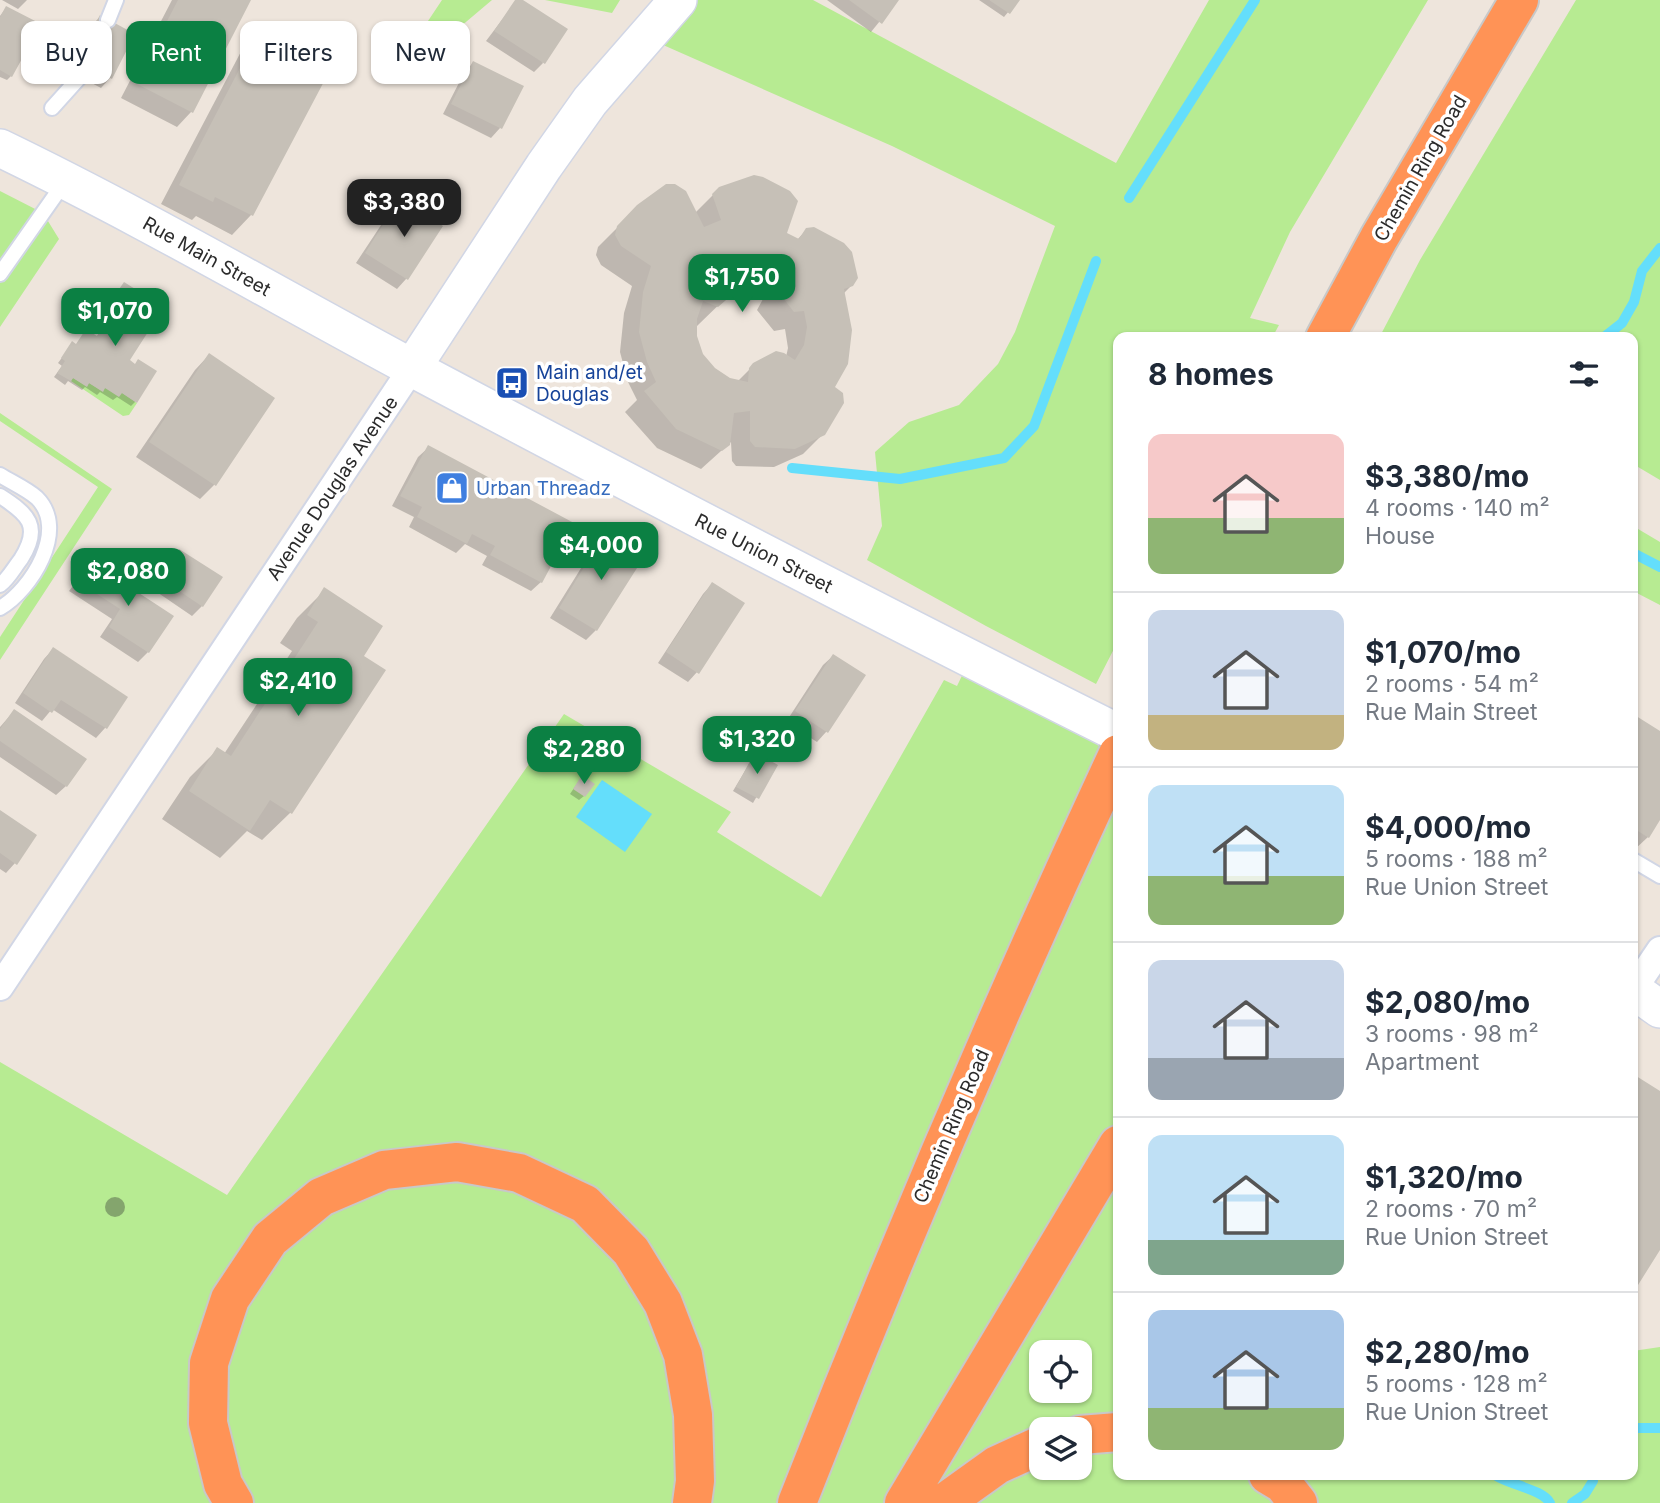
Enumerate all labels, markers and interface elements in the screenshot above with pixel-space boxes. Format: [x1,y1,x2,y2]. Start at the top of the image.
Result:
chip: Buy [21,21,112,84]
chip: Rent [126,21,226,84]
chip: Filters [240,21,357,84]
chip: New [371,21,470,84]
street label: Chemin Ring Road [1369,91,1472,245]
pin: $3,380 [347,180,461,239]
text: $3,380 [363,188,445,216]
street label: Rue Main Street [139,212,275,301]
pin: $1,750 [685,254,799,314]
text: $1,750 [704,263,780,291]
pin: $1,070 [58,288,172,348]
text: $1,070 [77,297,153,325]
icon: filters [1565,355,1603,393]
text: 8 homes [1148,356,1274,392]
place label: Main and/et Douglas [536,361,643,406]
bus stop icon: Main and/et Douglas [493,364,531,402]
street label: Avenue Douglas Avenue [262,392,403,585]
text: $3,380/mo [1365,458,1529,494]
icon: home [1204,462,1288,546]
shop icon: Urban Threadz [433,469,471,507]
place label: Urban Threadz [476,477,611,500]
text: 4 rooms · 140 m² [1365,494,1550,522]
street label: Rue Union Street [691,509,836,598]
pin: $4,000 [544,522,658,582]
text: House [1365,522,1435,550]
text: $4,000 [559,531,643,559]
pin: $2,080 [71,548,185,608]
text: $2,080 [87,557,169,585]
text: $1,070/mo [1365,634,1521,670]
icon: home [1204,638,1288,722]
pin: $2,410 [241,658,355,718]
text: $2,410 [259,667,337,695]
text: 2 rooms · 54 m² [1365,670,1539,698]
text: Rue Main Street [1365,698,1538,726]
pin: $1,320 [700,716,814,776]
text: $1,320 [719,725,795,753]
pin: $2,280 [527,726,641,786]
text: $2,280 [543,735,625,763]
text: $4,000/mo [1365,809,1531,845]
icon: home [1204,813,1288,897]
text: 5 rooms · 188 m² [1365,845,1548,873]
text: Rue Union Street [1365,873,1548,901]
text: $2,080/mo [1365,984,1530,1020]
icon: home [1204,988,1288,1072]
text: 3 rooms · 98 m² [1365,1020,1539,1048]
street label: Chemin Ring Road [909,1046,994,1207]
text: Apartment [1365,1048,1479,1076]
text: $1,320/mo [1365,1159,1523,1195]
icon: home [1204,1163,1288,1247]
text: 2 rooms · 70 m² [1365,1195,1537,1223]
text: Rue Union Street [1365,1223,1548,1251]
text: $2,280/mo [1365,1334,1530,1370]
icon: home [1204,1338,1288,1422]
map controls [1029,1340,1092,1480]
button: locate [1029,1340,1092,1403]
text: 5 rooms · 128 m² [1365,1370,1548,1398]
text: Rue Union Street [1365,1398,1548,1426]
button: layers [1029,1417,1092,1480]

